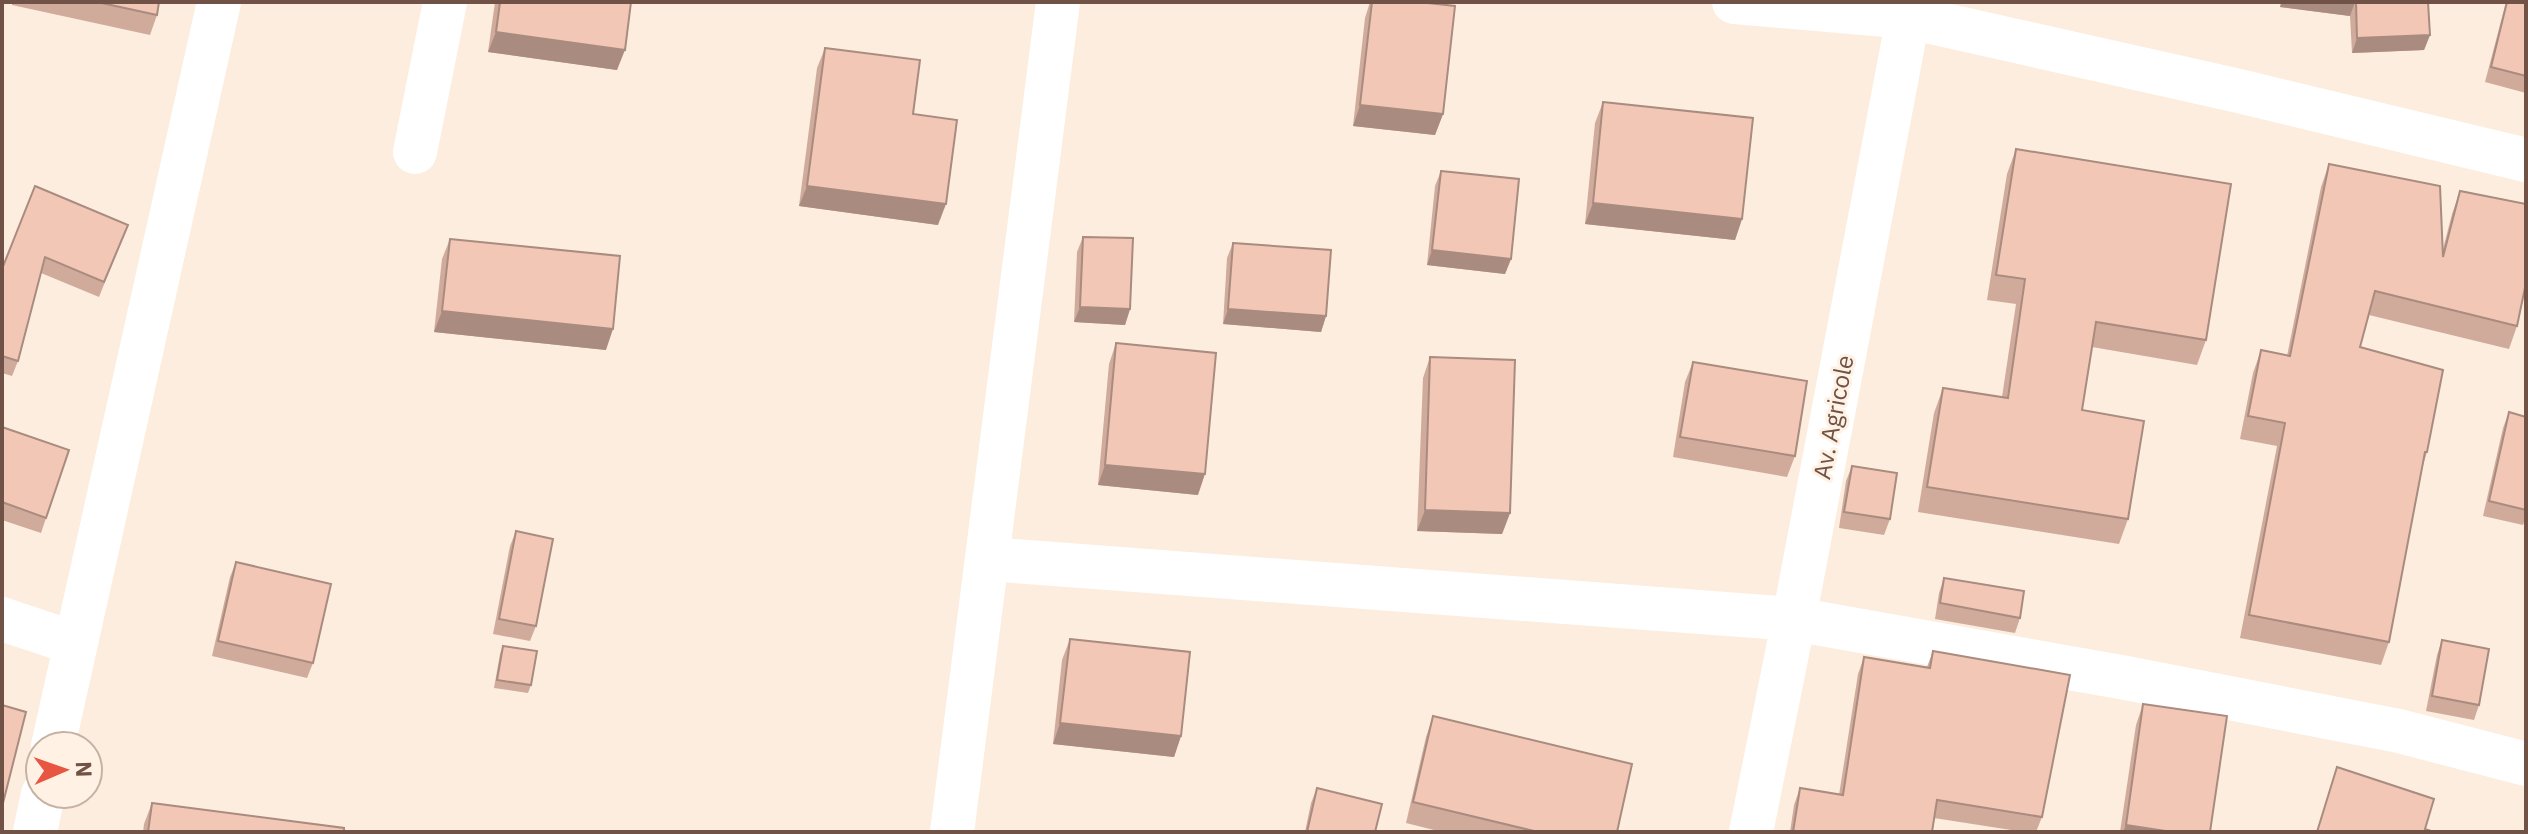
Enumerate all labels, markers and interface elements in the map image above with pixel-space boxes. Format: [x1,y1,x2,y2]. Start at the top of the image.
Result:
street label: Av. Agricole [1805,352,1861,482]
north arrow [24,730,104,810]
text: N [70,761,99,778]

